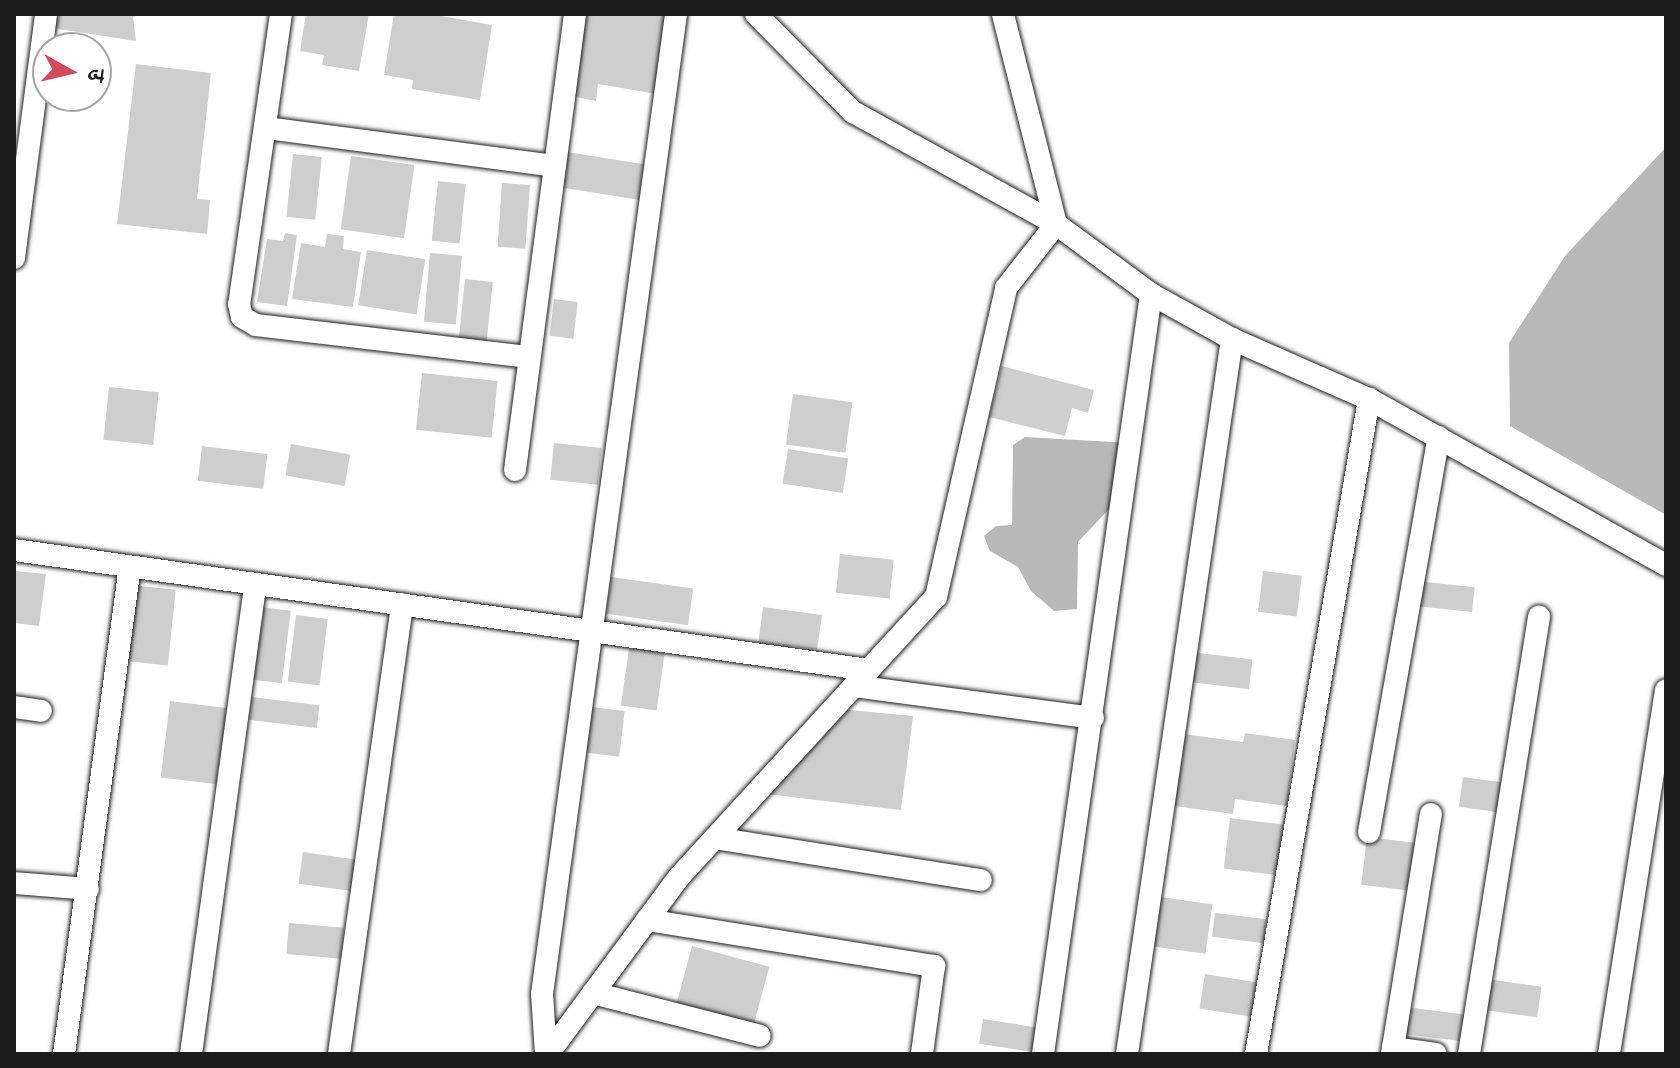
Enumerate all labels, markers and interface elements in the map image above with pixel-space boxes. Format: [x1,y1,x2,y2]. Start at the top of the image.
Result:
north arrow [32,32,112,112]
text: उ [78,67,110,83]

